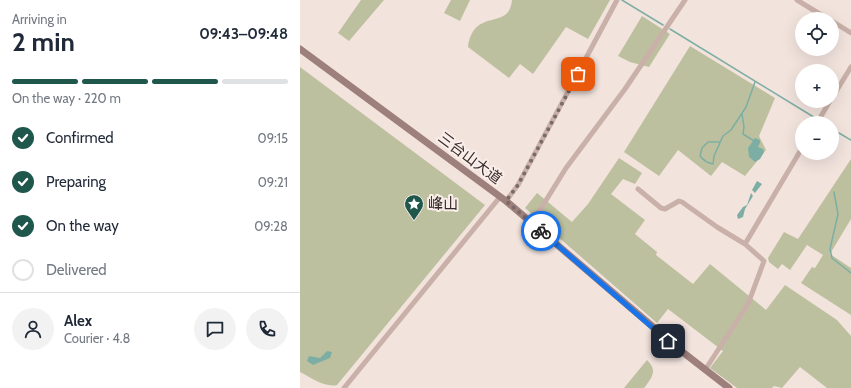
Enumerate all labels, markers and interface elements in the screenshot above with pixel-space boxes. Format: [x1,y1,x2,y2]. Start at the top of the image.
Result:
text: Arriving in [12,11,67,27]
map controls [795,12,839,160]
button: locate [795,12,839,56]
text: 09:43–09:48 [199,25,288,43]
text: 2 min [12,26,75,58]
pin [561,57,595,91]
icon: bag [567,63,589,85]
button: + [795,64,839,108]
text: On the way · 220 m [12,90,121,106]
button: − [795,116,839,160]
icon: check [12,127,34,149]
street label: 三台山大道 [435,128,505,188]
text: Confirmed [46,129,114,147]
text: 09:15 [258,130,288,146]
icon: check [12,171,34,193]
text: Preparing [46,173,106,191]
text: 09:21 [258,174,288,190]
place icon: 峰山 [403,193,425,221]
place label: 峰山 [428,195,458,213]
courier [521,211,561,251]
icon: check [12,215,34,237]
text: On the way [46,217,119,235]
text: 09:28 [254,218,288,234]
icon: bike [530,220,552,242]
text: Delivered [46,261,107,279]
button: person [12,308,54,350]
button: chat [194,308,236,350]
button: phone [246,308,288,350]
text: Alex [64,312,92,330]
pin [651,324,685,358]
text: Courier · 4.8 [64,330,130,346]
icon: home [657,330,679,352]

